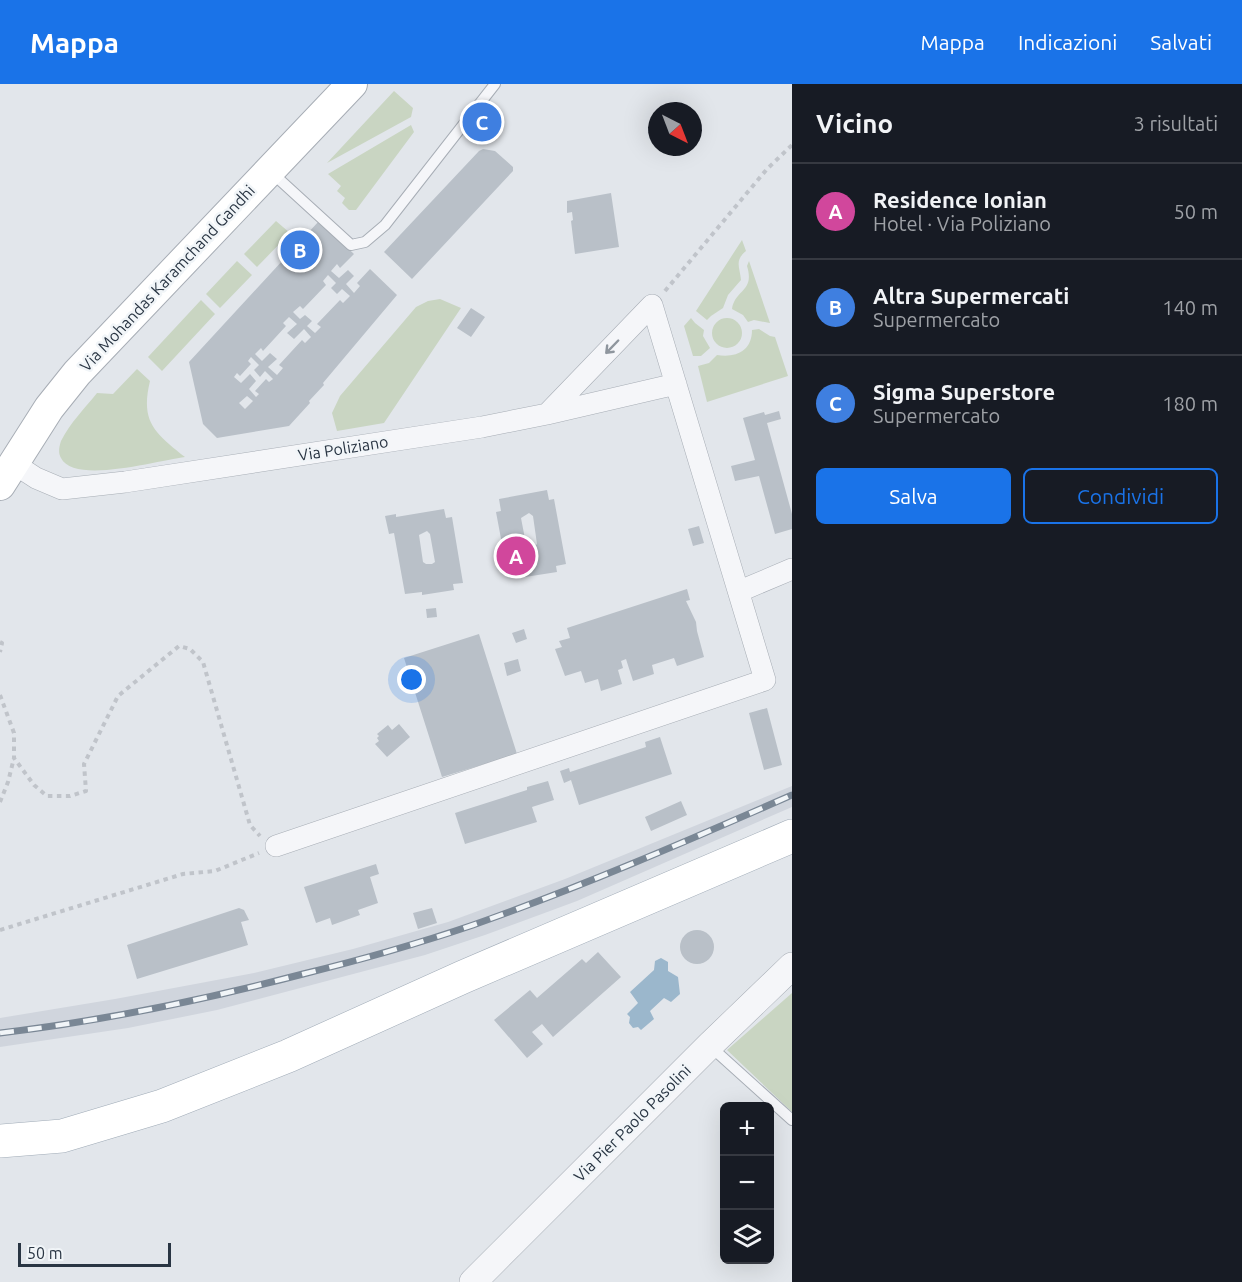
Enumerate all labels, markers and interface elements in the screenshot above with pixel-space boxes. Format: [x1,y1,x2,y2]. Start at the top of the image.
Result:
text: Mappa [30,27,119,58]
text: Mappa [920,30,985,54]
text: Indicazioni [1018,30,1117,54]
text: Salvati [1150,30,1212,54]
pin: C [462,99,502,144]
north arrow [648,102,702,156]
text: Vicino [816,109,893,138]
text: 3 risultati [1134,112,1218,135]
street label: Via Mohandas Karamchand Gandhi [76,181,258,375]
text: Residence Ionian [873,187,1047,212]
text: A [828,200,843,223]
text: 50 m [1174,200,1218,223]
text: Hotel · Via Poliziano [873,212,1051,235]
pin: B [280,228,320,272]
text: Altra Supermercati [873,283,1069,308]
text: B [829,296,842,319]
text: 140 m [1162,296,1218,319]
text: Supermercato [873,308,1000,331]
one-way arrow [605,340,619,355]
text: Sigma Superstore [873,379,1055,404]
text: C [829,392,842,415]
text: 180 m [1162,392,1218,415]
text: Supermercato [873,404,1000,427]
street label: Via Poliziano [297,432,389,464]
button: Salva [816,468,1011,524]
button: Condividi [1023,468,1218,524]
pin: A [496,534,536,578]
your location [397,665,426,694]
street label: Via Pier Paolo Pasolini [570,1061,694,1185]
map controls [720,1102,774,1264]
button: + [720,1102,774,1156]
button: − [720,1156,774,1210]
button: layers [720,1210,774,1264]
scale bar [18,1240,171,1268]
text: 50 m [27,1244,63,1262]

